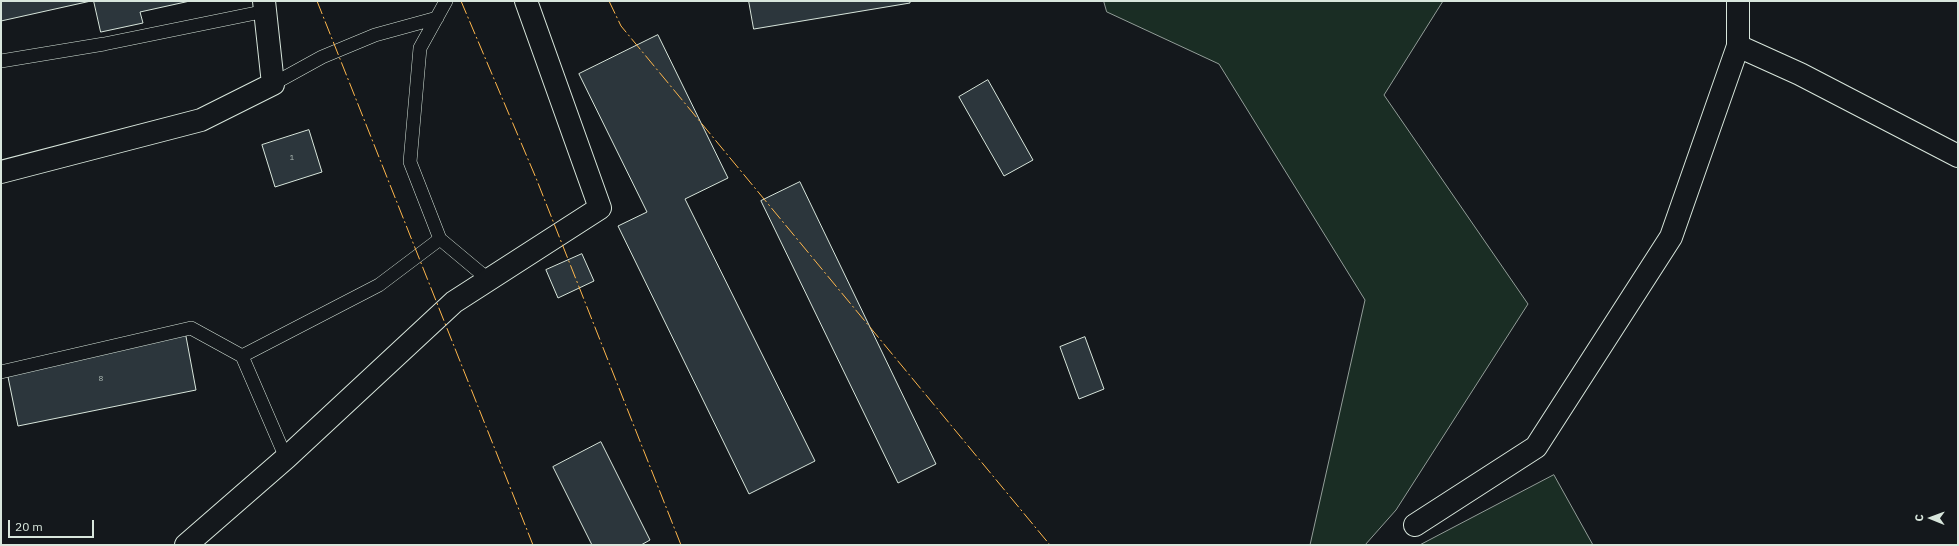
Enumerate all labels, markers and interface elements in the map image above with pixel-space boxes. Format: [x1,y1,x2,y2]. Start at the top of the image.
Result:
house number: 1 [290,153,294,163]
house number: 8 [99,374,103,384]
north arrow [1911,498,1951,538]
scale bar [10,512,96,538]
text: С [1912,514,1926,522]
text: 20 m [15,519,43,534]

